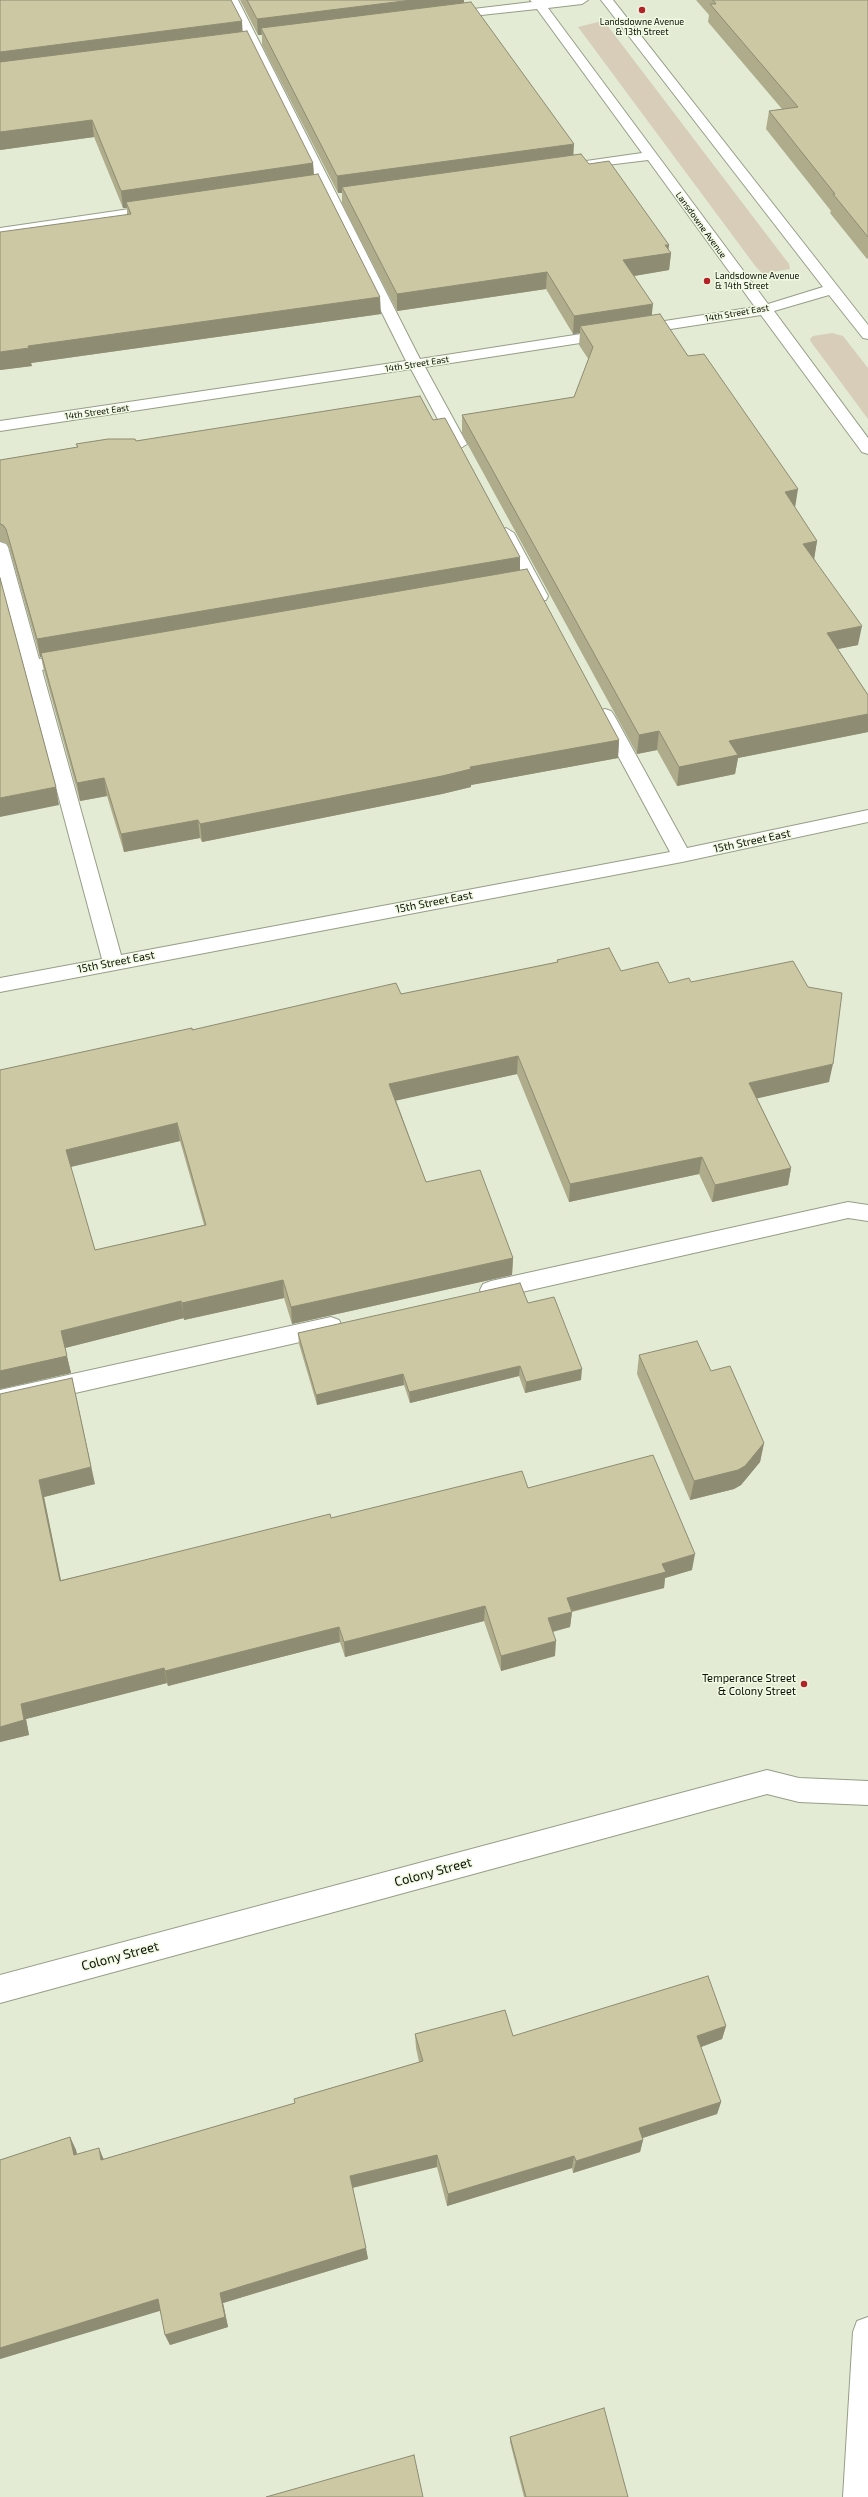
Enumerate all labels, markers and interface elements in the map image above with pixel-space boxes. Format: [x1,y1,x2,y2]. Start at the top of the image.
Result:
marker: Landsdowne Avenue & 13th Street [637,5,647,15]
place label: Landsdowne Avenue & 13th Street [600,17,684,38]
street label: Lansdowne Avenue [673,190,729,260]
place label: Landsdowne Avenue & 14th Street [715,271,799,292]
marker: Landsdowne Avenue & 14th Street [702,276,712,286]
street label: 14th Street East [704,302,770,324]
street label: 14th Street East [384,354,450,374]
street label: 14th Street East [64,402,130,422]
street label: 15th Street East [712,826,792,856]
street label: 15th Street East [394,888,474,916]
street label: 15th Street East [76,948,156,976]
place label: Temperance Street & Colony Street [702,1671,796,1697]
marker: Temperance Street & Colony Street [799,1679,809,1689]
street label: Colony Street [393,1854,473,1890]
street label: Colony Street [80,1938,160,1974]

